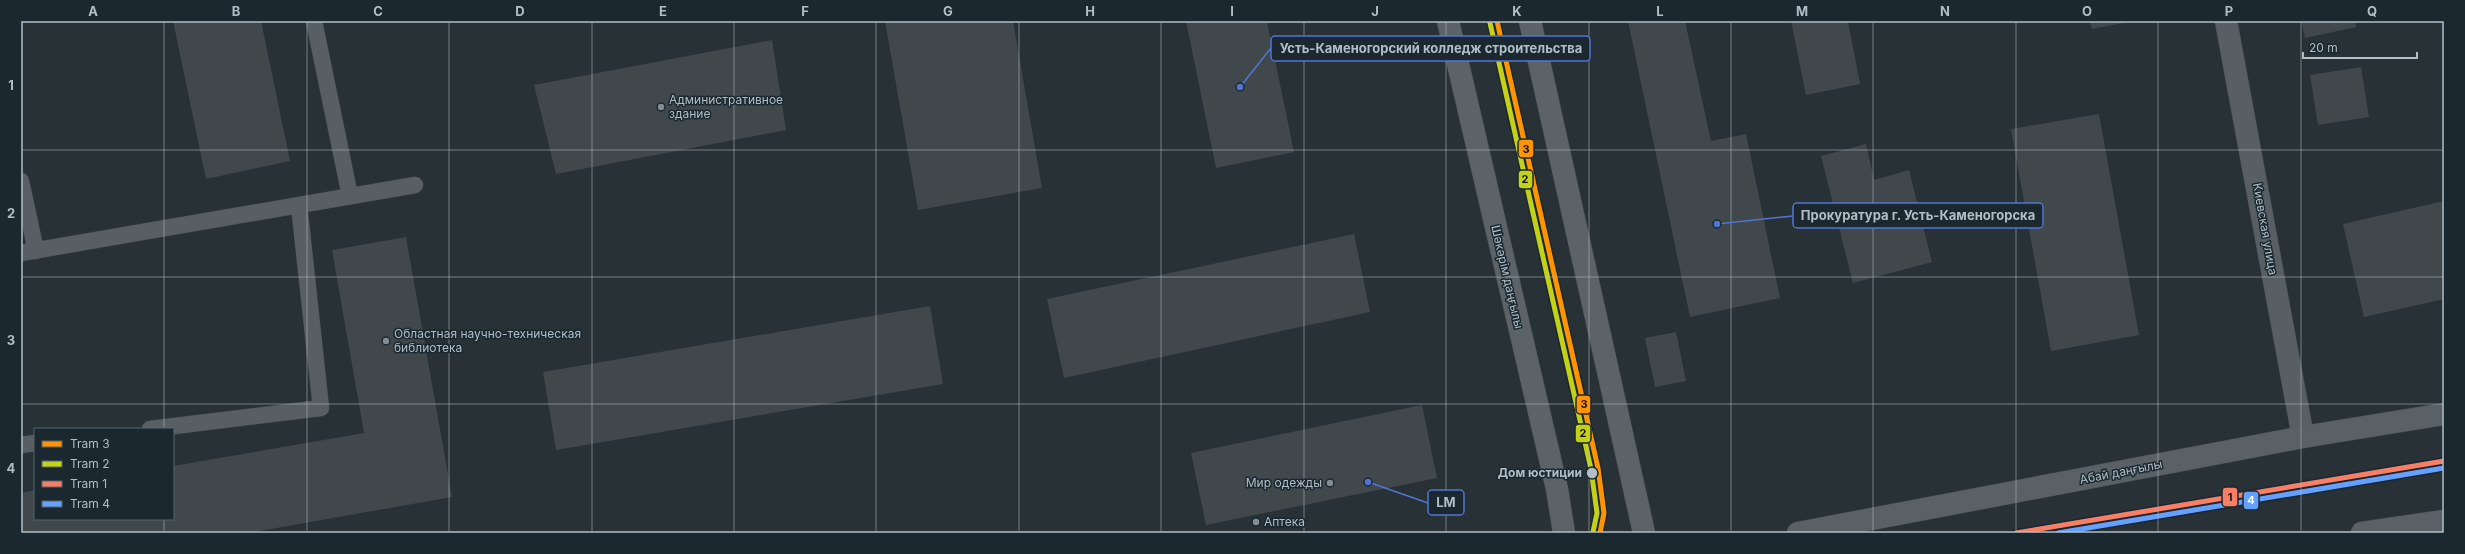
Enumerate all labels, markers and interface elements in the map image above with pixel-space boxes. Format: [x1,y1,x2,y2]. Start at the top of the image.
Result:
text: A [88,3,98,19]
text: B [232,3,241,19]
text: C [373,3,383,19]
text: D [515,3,525,19]
text: E [659,3,667,19]
text: F [801,3,809,19]
text: G [943,3,953,19]
text: H [1085,3,1095,19]
text: I [1230,3,1234,19]
text: J [1371,3,1379,19]
text: K [1512,3,1522,19]
text: L [1656,3,1664,19]
text: M [1796,3,1808,19]
text: N [1940,3,1950,19]
text: O [2082,3,2092,19]
text: P [2225,3,2233,19]
text: Q [2367,3,2377,19]
scale bar [2303,34,2417,60]
callout: Усть-Каменогорский колледж строительства [1271,36,1590,61]
text: Усть-Каменогорский колледж строительства [1280,40,1582,56]
text: 20 m [2309,40,2338,55]
text: 1 [8,77,14,93]
place label: Административное здание [669,92,783,121]
marker: Административное здание [656,102,666,112]
line badge: 3 [1518,139,1534,158]
text: 3 [1522,142,1530,156]
line badge: 2 [1518,170,1533,189]
text: 2 [1522,172,1529,186]
street label: Киевская улица [2250,182,2281,276]
callout: Прокуратура г. Усть-Каменогорска [1793,203,2043,228]
text: 2 [7,205,15,221]
text: Прокуратура г. Усть-Каменогорска [1801,207,2035,223]
street label: Шәкәрім даңғылы [1488,224,1527,330]
place label: Областная научно-техническая библиотека [394,326,581,355]
text: 3 [7,332,15,348]
marker: Областная научно-техническая библиотека [381,336,391,346]
line badge: 3 [1576,395,1591,414]
text: 3 [1580,397,1588,411]
line badge: 2 [1575,424,1591,443]
text: 2 [1580,426,1587,440]
legend [34,428,174,520]
text: Tram 3 [70,436,110,451]
text: Tram 2 [70,456,110,471]
street label: Абай даңғылы [2078,456,2163,487]
text: 4 [7,460,16,476]
place label: Дом юстиции [1498,465,1582,480]
marker: Дом юстиции [1585,466,1599,480]
place label: Мир одежды [1246,475,1322,490]
text: Tram 1 [70,476,107,491]
marker: Мир одежды [1325,478,1335,488]
line badge: 1 [2222,487,2238,507]
callout: LM [1428,490,1464,515]
text: 1 [2228,490,2233,504]
line badge: 4 [2243,491,2259,510]
text: 4 [2247,493,2255,507]
text: LM [1436,494,1456,510]
text: Tram 4 [70,496,110,511]
place label: Аптека [1264,514,1305,529]
marker: Аптека [1251,517,1261,527]

